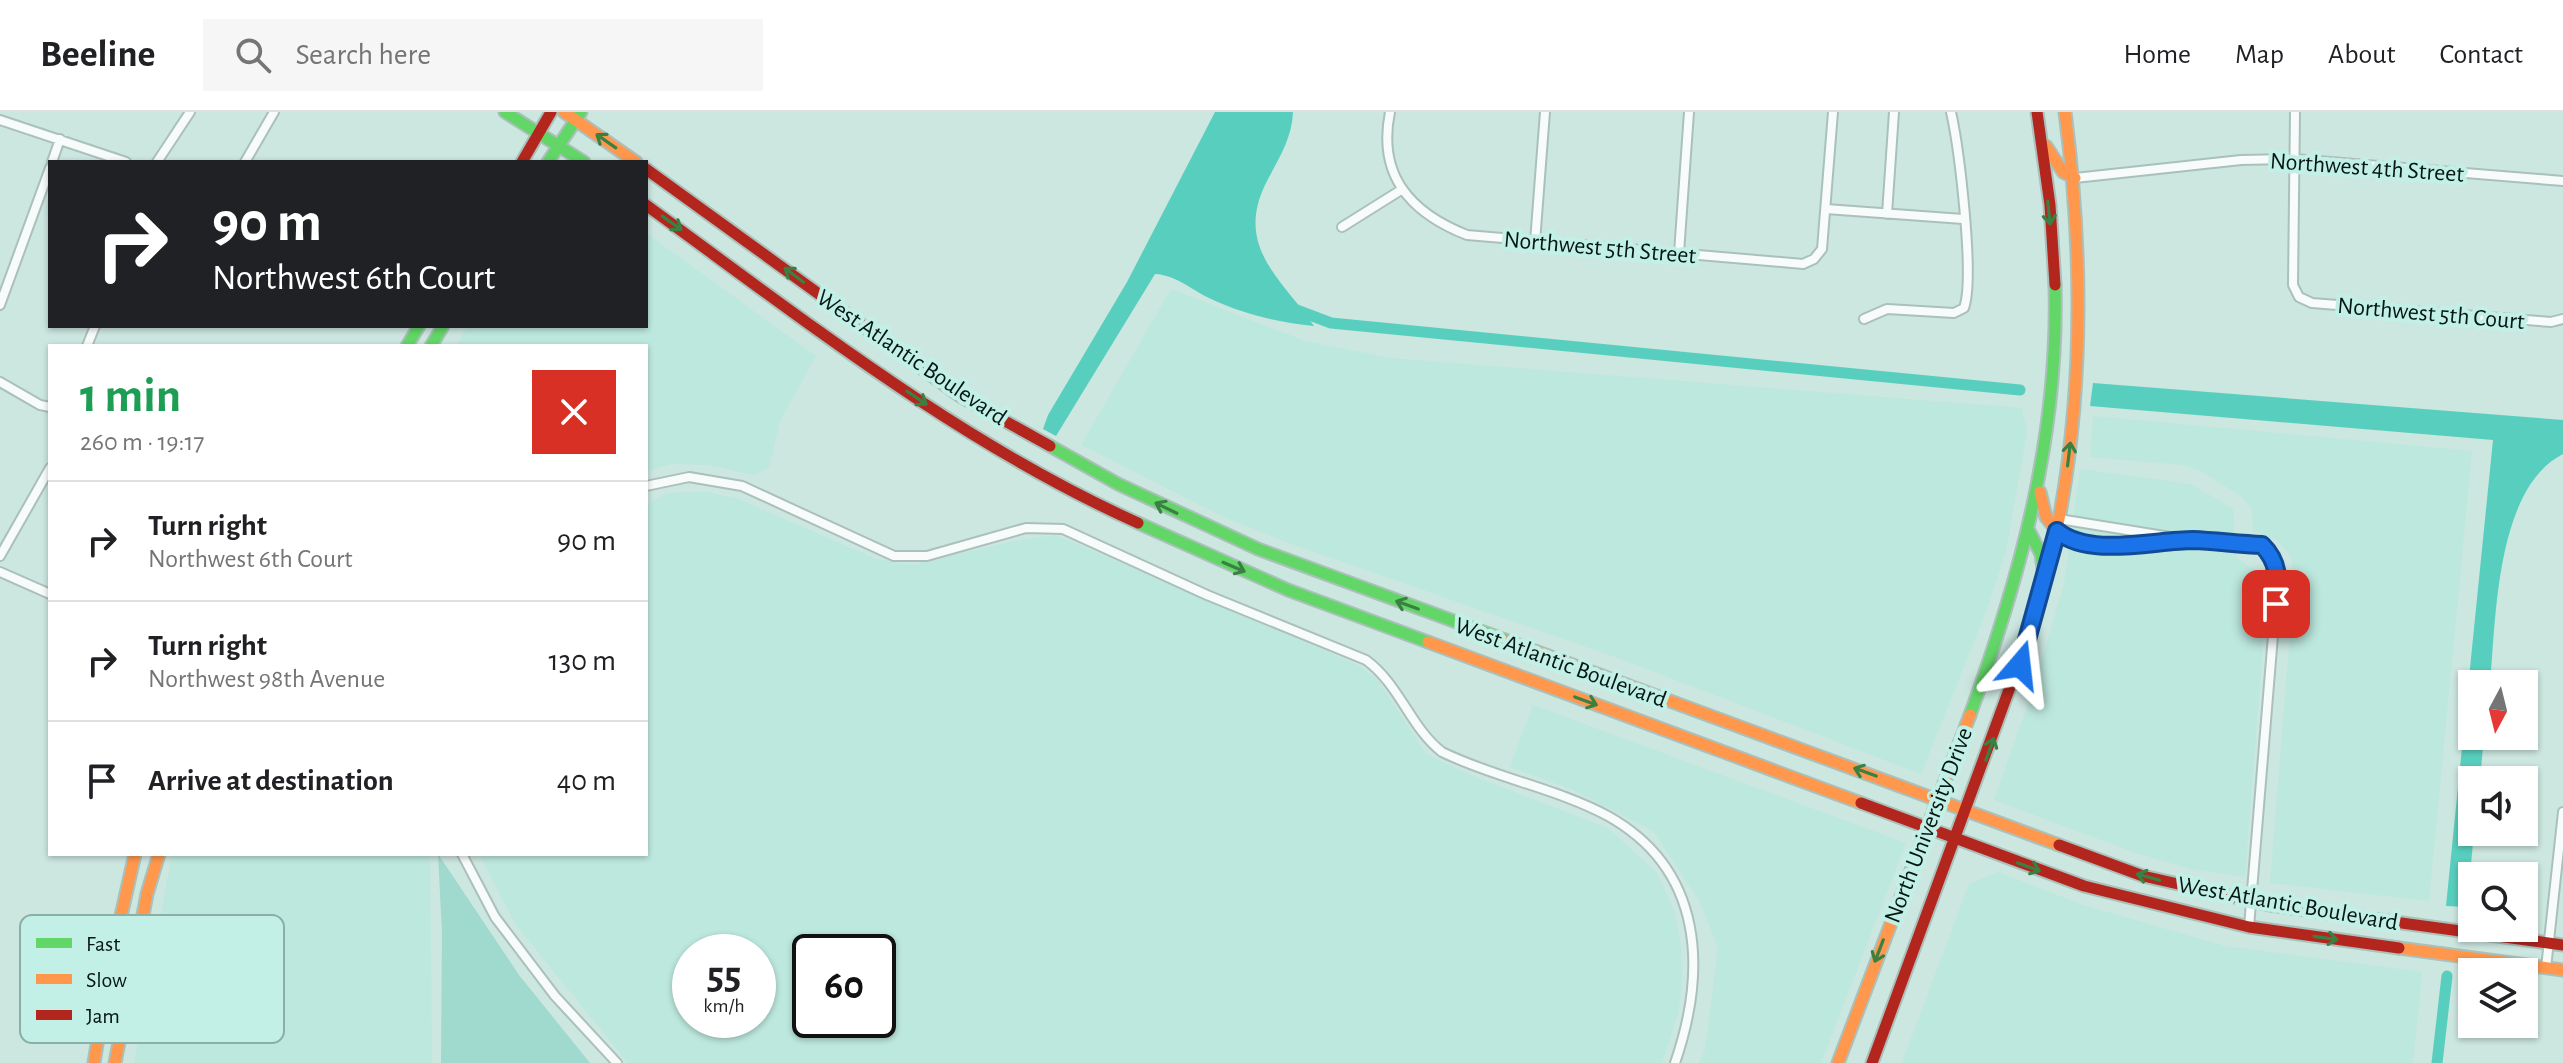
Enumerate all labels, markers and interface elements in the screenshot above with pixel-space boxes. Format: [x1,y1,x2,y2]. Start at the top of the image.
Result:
search box [203,19,763,91]
icon: search [231,33,275,77]
text: Beeline [40,36,155,74]
text: Search here [295,40,431,70]
text: Home [2124,41,2191,69]
text: Map [2235,41,2284,69]
text: About [2328,41,2396,69]
text: Contact [2440,41,2523,69]
one-way arrow [596,132,618,149]
street label: Northwest 4th Street [2269,149,2465,187]
icon: right [80,192,184,296]
text: 90 m [212,195,322,251]
one-way arrow [2042,199,2057,226]
one-way arrow [660,215,682,231]
street label: Northwest 5th Street [1503,228,1697,268]
text: Northwest 6th Court [212,260,495,296]
one-way arrow [784,267,805,284]
street label: West Atlantic Boulevard [812,285,1011,430]
street label: Northwest 5th Court [2336,294,2526,334]
button: close [532,370,616,454]
text: 1 min [80,373,181,421]
one-way arrow [905,390,928,406]
text: 260 m · 19:17 [80,429,204,455]
one-way arrow [2061,441,2076,468]
one-way arrow [1154,500,1178,515]
text: Turn right [148,511,267,541]
icon: right [80,519,124,563]
text: 90 m [557,526,616,556]
text: Northwest 6th Court [148,546,353,572]
one-way arrow [1221,561,1246,576]
pin [2242,570,2310,638]
icon: arrive [2254,582,2298,626]
one-way arrow [1395,597,1420,611]
street label: West Atlantic Boulevard [1452,613,1670,712]
position arrow [1978,623,2062,707]
text: Turn right [148,631,267,661]
icon: right [80,639,124,683]
text: 130 m [549,646,616,676]
text: Northwest 98th Avenue [148,666,385,692]
north arrow [2458,670,2538,750]
map controls [2458,670,2538,1038]
one-way arrow [1573,695,1598,709]
street label: North University Drive [1881,724,1977,926]
one-way arrow [1983,737,1998,762]
icon: arrive [80,759,124,803]
one-way arrow [1853,764,1878,778]
text: Arrive at destination [148,766,394,796]
text: 40 m [557,766,616,796]
button: sound [2458,766,2538,846]
one-way arrow [2017,860,2042,875]
button: search [2458,862,2538,942]
one-way arrow [2136,869,2162,884]
street label: West Atlantic Boulevard [2176,873,2400,935]
legend [20,915,284,1043]
one-way arrow [2313,931,2338,946]
text: Fast [86,933,120,955]
speed limit sign: 60 [792,934,896,1038]
one-way arrow [1871,939,1885,963]
text: 55 [707,956,741,996]
button: layers [2458,958,2538,1038]
text: Slow [86,969,127,991]
text: km/h [703,996,745,1016]
text: Jam [86,1005,120,1027]

